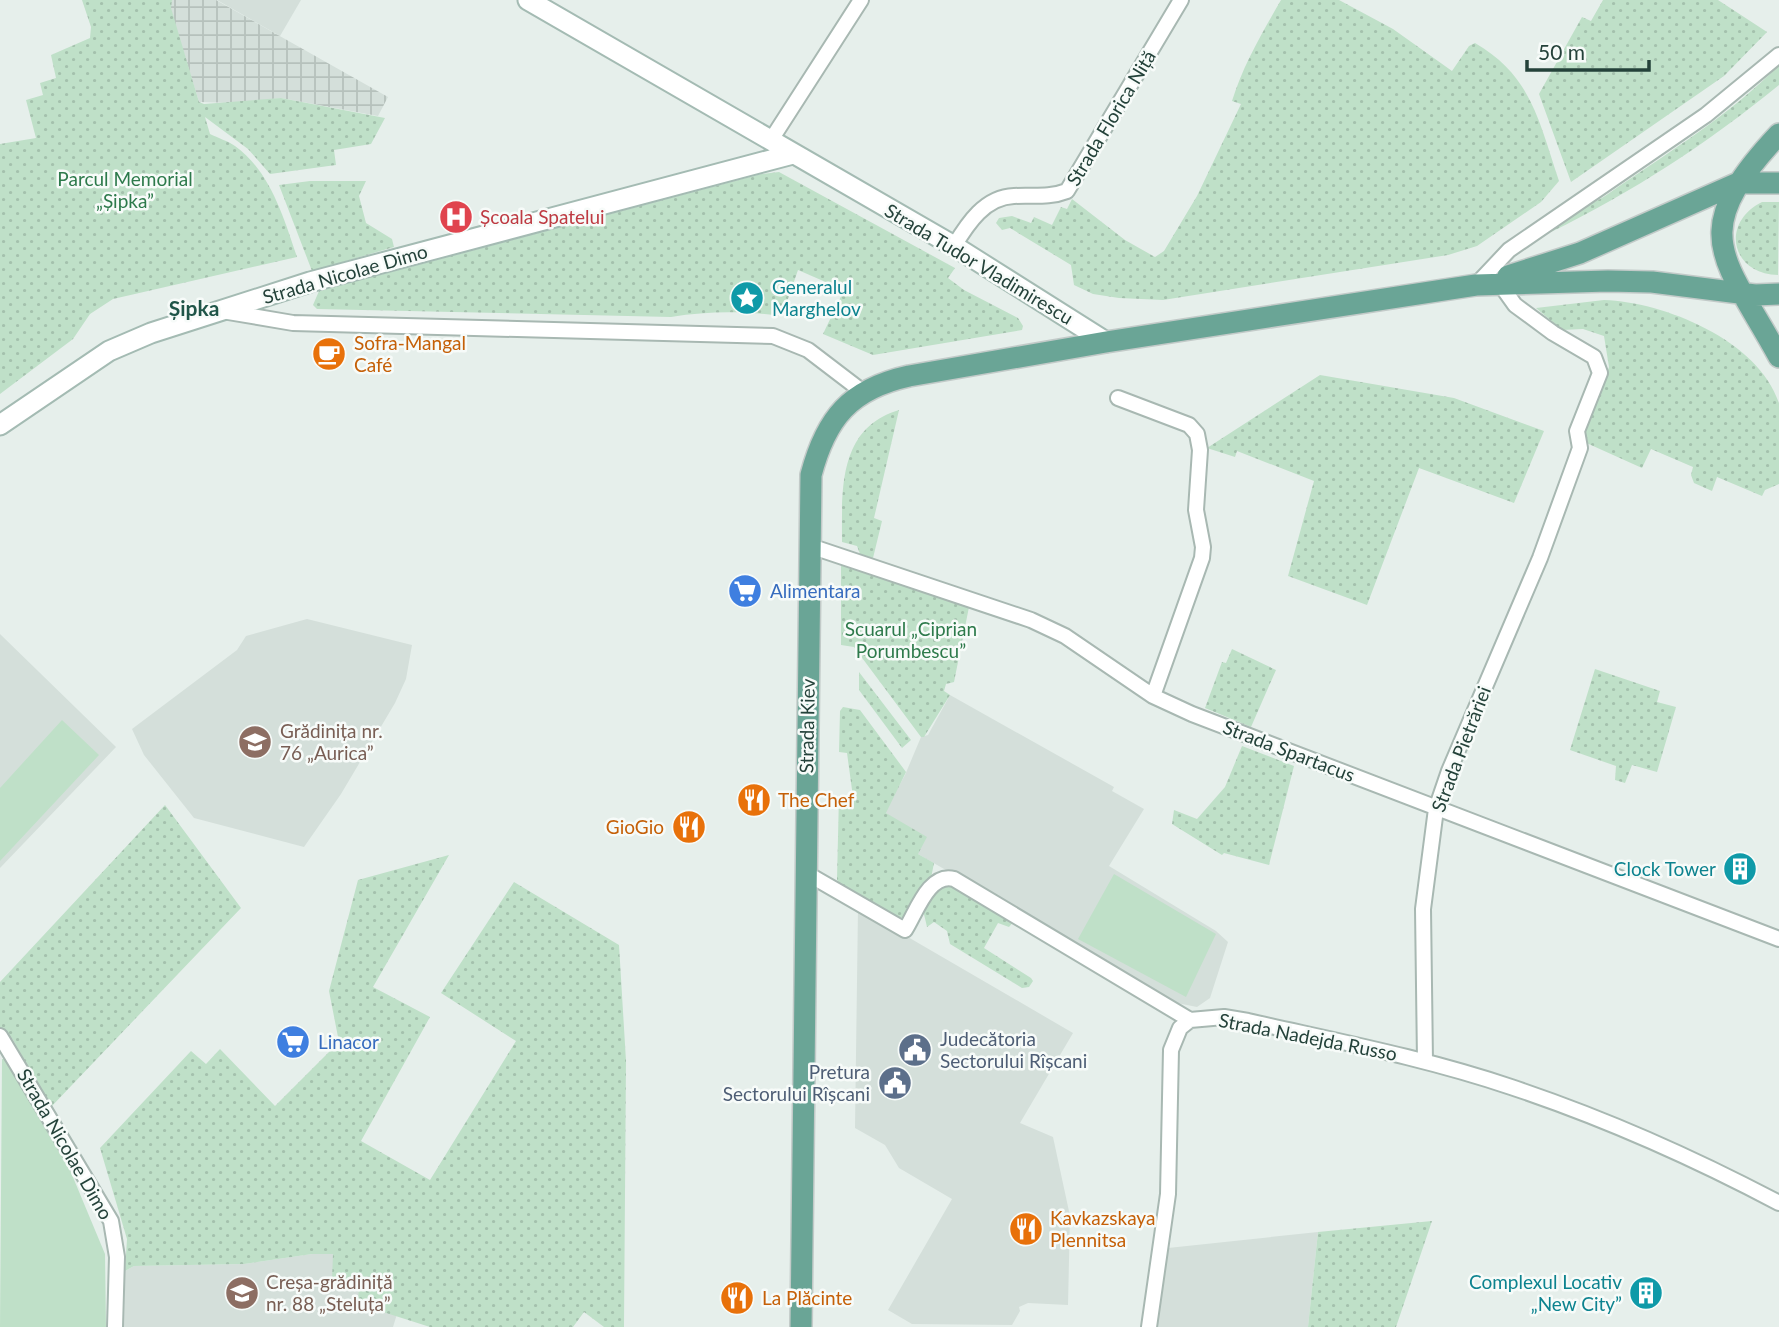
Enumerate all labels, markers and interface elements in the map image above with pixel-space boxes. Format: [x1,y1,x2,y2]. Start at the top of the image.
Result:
scale bar [1527,28,1650,72]
text: 50 m [1538,39,1585,64]
street label: Strada Florica Niță [1061,46,1160,190]
park label: Parcul Memorial „Șipka” [57,167,193,212]
hospital icon: Școala Spatelui [437,198,475,236]
street label: Strada Tudor Vladimirescu [881,198,1078,329]
place label: Școala Spatelui [480,205,605,228]
street label: Strada Nicolae Dimo [260,239,430,308]
place label: Generalul Marghelov [772,275,861,320]
place icon: Generalul Marghelov [728,279,766,317]
district label: Șipka [169,295,219,320]
place label: Sofra-Mangal Café [354,331,466,376]
cafe icon: Sofra-Mangal Café [310,335,348,373]
supermarket icon: Alimentara [726,572,764,610]
place label: Alimentara [770,579,860,602]
park label: Scuarul „Ciprian Porumbescu” [845,617,977,662]
street label: Strada Kiev [794,678,819,773]
street label: Strada Pietrăriei [1426,683,1495,815]
street label: Strada Spartacus [1220,715,1358,786]
place label: Grădinița nr. 76 „Aurica” [280,719,383,764]
school or university icon: Grădinița nr. 76 „Aurica” [236,723,274,761]
restaurant icon: The Chef [735,781,773,819]
place label: The Chef [778,788,855,811]
restaurant icon: GioGio [670,808,708,846]
place label: GioGio [606,815,664,838]
building icon: Clock Tower [1721,850,1759,888]
place label: Clock Tower [1614,857,1716,880]
street label: Strada Nadejda Russo [1217,1008,1399,1065]
supermarket icon: Linacor [274,1023,312,1061]
place label: Judecătoria Sectorului Rîșcani [940,1027,1087,1072]
place label: Linacor [318,1030,379,1053]
public building icon: Judecătoria Sectorului Rîșcani [896,1031,934,1069]
place label: Pretura Sectorului Rîșcani [723,1060,870,1105]
street label: Strada Nicolae Dimo [13,1064,118,1223]
public building icon: Pretura Sectorului Rîșcani [876,1064,914,1102]
place label: Kavkazskaya Plennitsa [1050,1206,1155,1251]
restaurant icon: Kavkazskaya Plennitsa [1007,1210,1045,1248]
place label: Creșa-grădiniță nr. 88 „Steluța” [266,1270,393,1315]
place label: Complexul Locativ „New City” [1469,1270,1622,1315]
school or university icon: Creșa-grădiniță nr. 88 „Steluța” [223,1274,261,1312]
building icon: Complexul Locativ „New City” [1627,1274,1665,1312]
restaurant icon: La Plăcinte [718,1279,756,1317]
place label: La Plăcinte [762,1286,852,1309]

